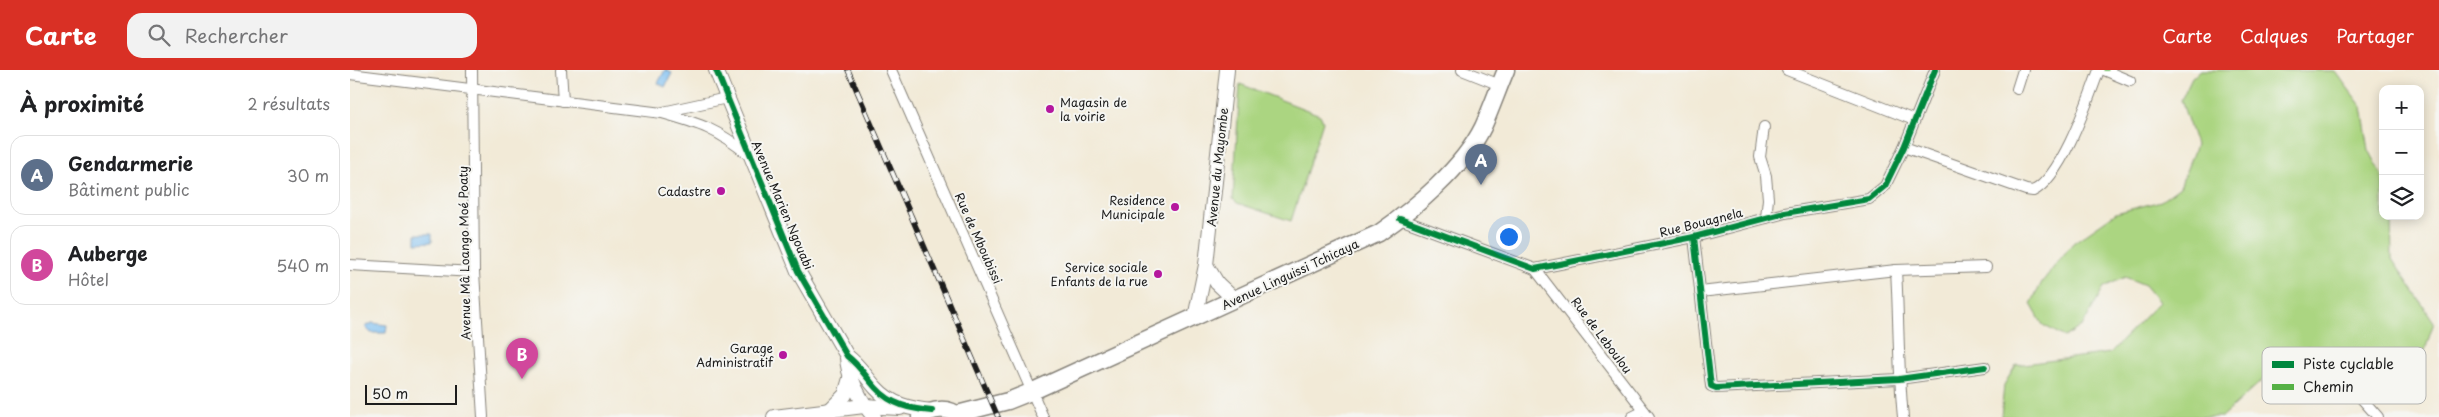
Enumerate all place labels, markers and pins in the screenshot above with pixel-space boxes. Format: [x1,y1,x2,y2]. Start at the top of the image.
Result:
place label: Magasin de la voirie [1060,93,1127,125]
marker: Magasin de la voirie [1044,103,1056,115]
pin: A [1465,144,1497,185]
place label: Cadastre [658,182,711,200]
marker: Cadastre [715,185,727,197]
place label: Residence Municipale [1101,191,1165,223]
marker: Residence Municipale [1169,201,1181,213]
place label: Service sociale Enfants de la rue [1050,258,1148,290]
marker: Service sociale Enfants de la rue [1152,268,1164,280]
pin: B [506,338,538,379]
place label: Garage Administratif [696,339,774,371]
marker: Garage Administratif [777,349,789,361]

